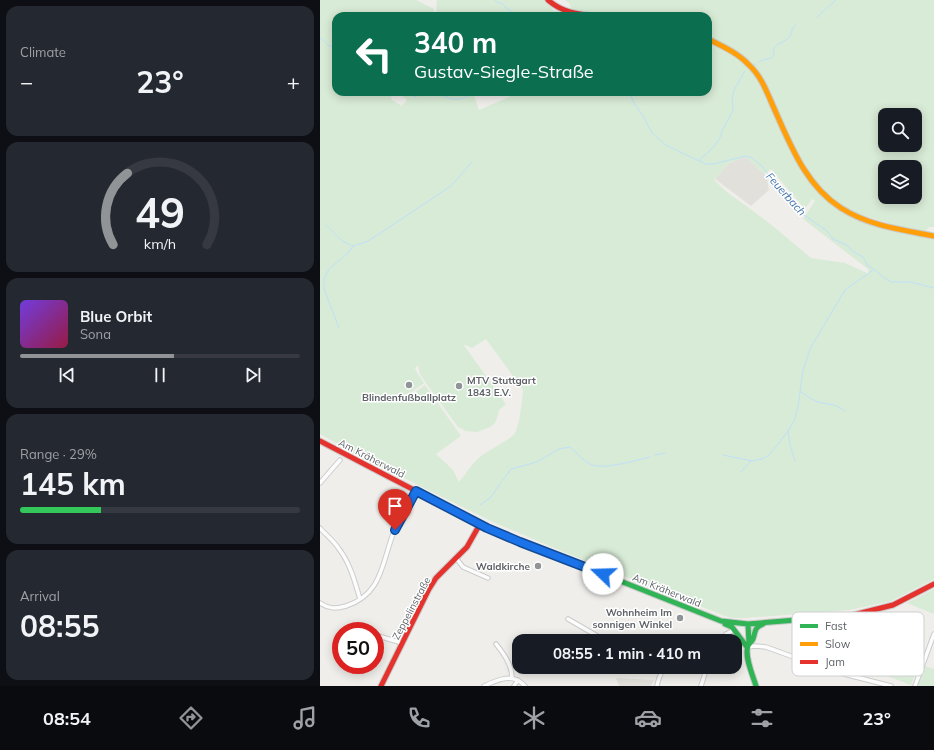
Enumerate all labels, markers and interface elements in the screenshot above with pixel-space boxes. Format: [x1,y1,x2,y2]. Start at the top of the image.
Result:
text: 340 m [414,25,497,60]
icon: left [348,28,400,80]
text: Climate [20,44,66,60]
text: Gustav-Siegle-Straße [414,60,594,83]
text: 23° [136,63,184,101]
text: − [20,68,33,96]
text: + [287,68,300,96]
map controls [878,108,922,204]
button: search [878,108,922,152]
button: layers [878,160,922,204]
water label: Feuerbach [763,169,809,219]
text: 49 [135,186,185,238]
text: km/h [144,235,176,253]
text: Blue Orbit [80,307,152,326]
text: Sona [80,326,111,342]
icon: previous [56,364,78,386]
icon: pause [149,364,171,386]
icon: next [242,364,264,386]
place label: MTV Stuttgart 1843 E.V. [467,374,536,399]
marker: Blindenfußballplatz [404,380,414,390]
marker: MTV Stuttgart 1843 E.V. [454,381,464,391]
place label: Blindenfußballplatz [362,391,456,404]
street label: Am Kräherwald [336,436,407,481]
text: Range · 29% [20,446,97,462]
text: 145 km [20,465,126,503]
pin [378,489,412,530]
icon: arrive [384,495,406,517]
position arrow [582,553,624,595]
place label: Waldkirche [476,560,531,573]
marker: Waldkirche [533,561,543,571]
street label: Am Kräherwald [631,571,703,610]
street label: Zeppelinstraße [389,575,433,642]
text: Arrival [20,588,60,604]
place label: Wohnheim Im sonnigen Winkel [593,606,672,631]
text: 08:55 [20,607,99,645]
legend [792,612,924,676]
marker: Wohnheim Im sonnigen Winkel [675,613,685,623]
text: Fast [825,619,847,633]
speed limit sign: 50 [332,622,384,674]
text: Slow [825,637,851,651]
text: 08:55 · 1 min · 410 m [553,644,701,663]
text: Jam [825,655,845,669]
icon: directions [177,704,205,732]
icon: music [291,704,319,732]
icon: phone [405,704,433,732]
icon: climate [520,704,548,732]
icon: car [634,704,662,732]
icon: filters [748,704,776,732]
text: 08:54 [43,707,91,730]
text: 23° [862,707,891,730]

